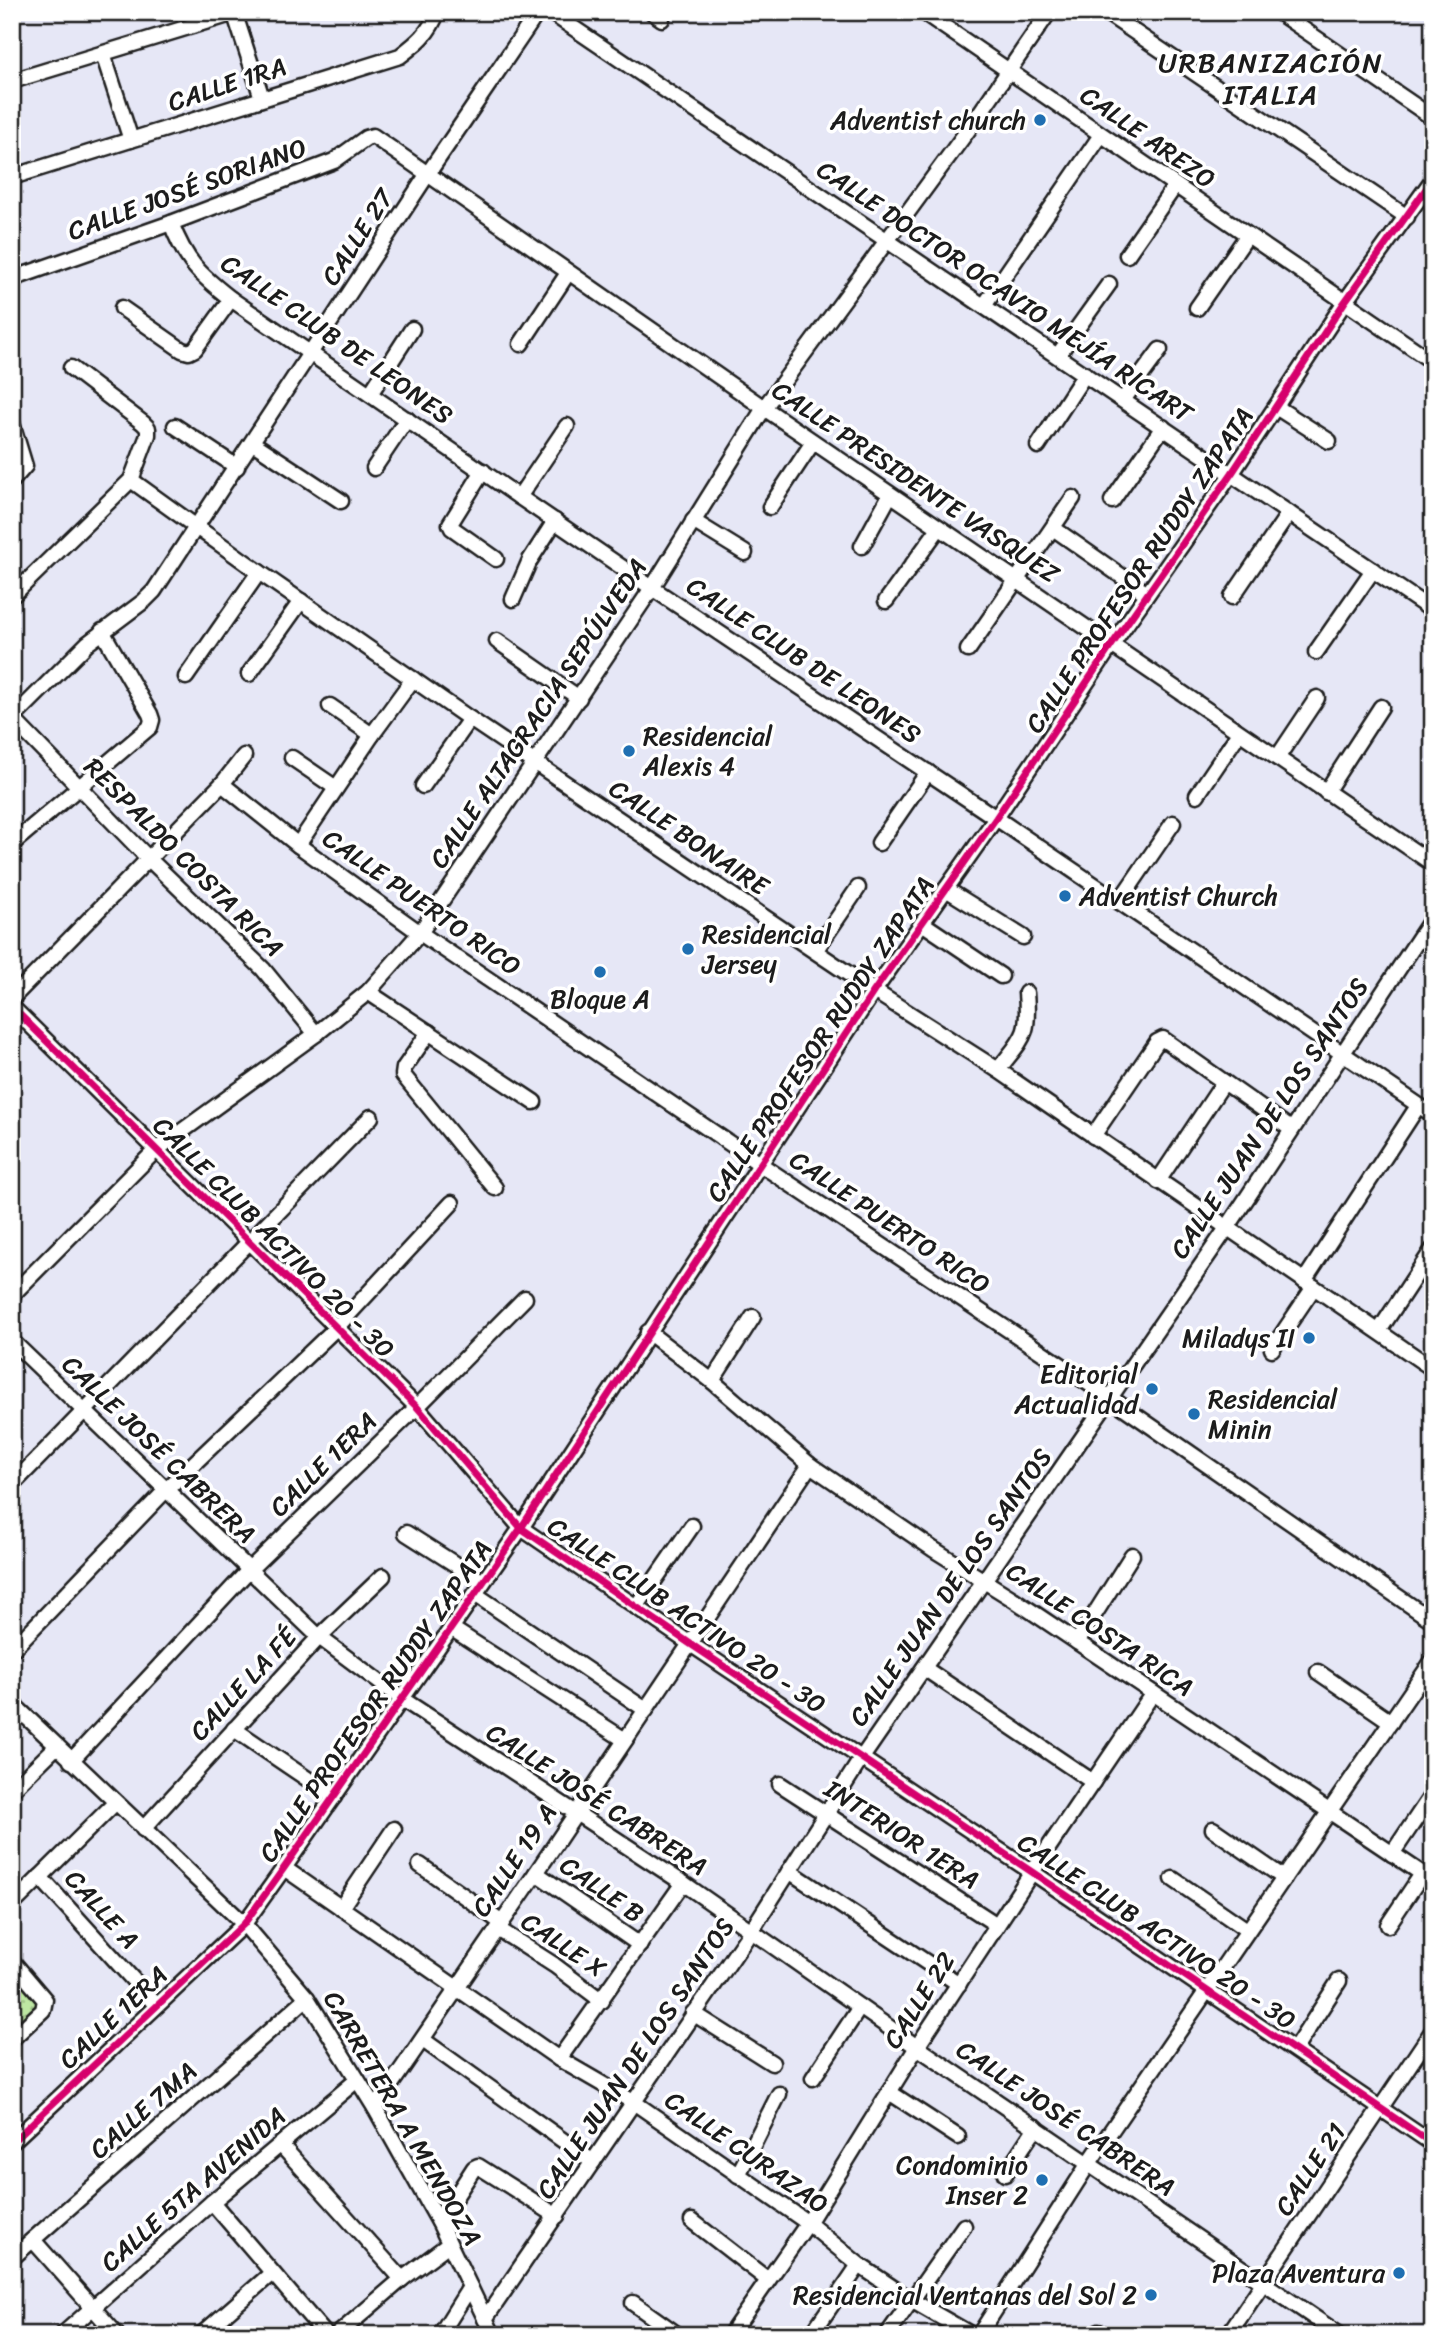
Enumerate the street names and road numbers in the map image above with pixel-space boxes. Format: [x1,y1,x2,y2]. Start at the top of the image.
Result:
street label: CALLE 1RA [162,43,292,125]
street label: CALLE AREZO [1070,73,1226,201]
street label: CALLE JOSÉ SORIANO [61,124,313,254]
street label: CALLE DOCTOR OCAVIO MEJÍA RICART [807,147,1204,436]
street label: CALLE 27 [308,177,407,295]
street label: CALLE CLUB DE LEONES [211,241,463,437]
street label: CALLE PRESIDENTE VASQUEZ [762,368,1070,596]
street label: CALLE PROFESOR RUDDY ZAPATA [1012,397,1266,743]
street label: CALLE ALTAGRACIA SEPÚLVEDA [417,548,659,878]
street label: CALLE CLUB DE LEONES [677,564,931,756]
street label: RESPALDO COSTA RICA [72,745,296,969]
street label: CALLE BONAIRE [599,766,780,909]
street label: CALLE PUERTO RICO [313,816,531,988]
street label: CALLE PROFESOR RUDDY ZAPATA [693,866,947,1212]
street label: CALLE JUAN DE LOS SANTOS [1157,968,1381,1268]
street label: CALLE CLUB ACTIVO 20 - 30 [142,1105,406,1369]
street label: CALLE PUERTO RICO [780,1137,1000,1307]
street label: CALLE JOSÉ CABRERA [51,1343,267,1555]
street label: CALLE 1ERA [258,1400,388,1528]
street label: CALLE JUAN DE LOS SANTOS [836,1438,1064,1736]
street label: CALLE CLUB ACTIVO 20 - 30 [538,1504,836,1726]
street label: CALLE PROFESOR RUDDY ZAPATA [246,1530,504,1872]
street label: CALLE COSTA RICA [997,1549,1203,1709]
street label: CALLE LA FÉ [177,1615,310,1752]
street label: CALLE JOSÉ CABRERA [477,1710,717,1888]
street label: INTERIOR 1ERA [814,1766,989,1902]
street label: CALLE 19 A [459,1794,569,1926]
street label: CALLE CLUB ACTIVO 20 - 30 [1008,1820,1306,2042]
street label: CALLE B [550,1843,654,1935]
street label: CALLE A [53,1858,151,1960]
street label: CALLE X [511,1899,617,1991]
street label: CALLE JUAN DE LOS SANTOS [523,1908,747,2208]
street label: CALLE 22 [870,1942,968,2058]
street label: CALLE 1ERA [47,1953,179,2081]
street label: CARRETERA A MENDOZA [311,1981,495,2255]
street label: CALLE JOSÉ CABRERA [947,2027,1185,2209]
street label: CALLE 7MA [78,2050,208,2170]
street label: CALLE CURAZAO [655,2078,839,2226]
street label: CALLE 5TA AVENIDA [89,2094,297,2284]
street label: CALLE 21 [1262,2113,1358,2225]

